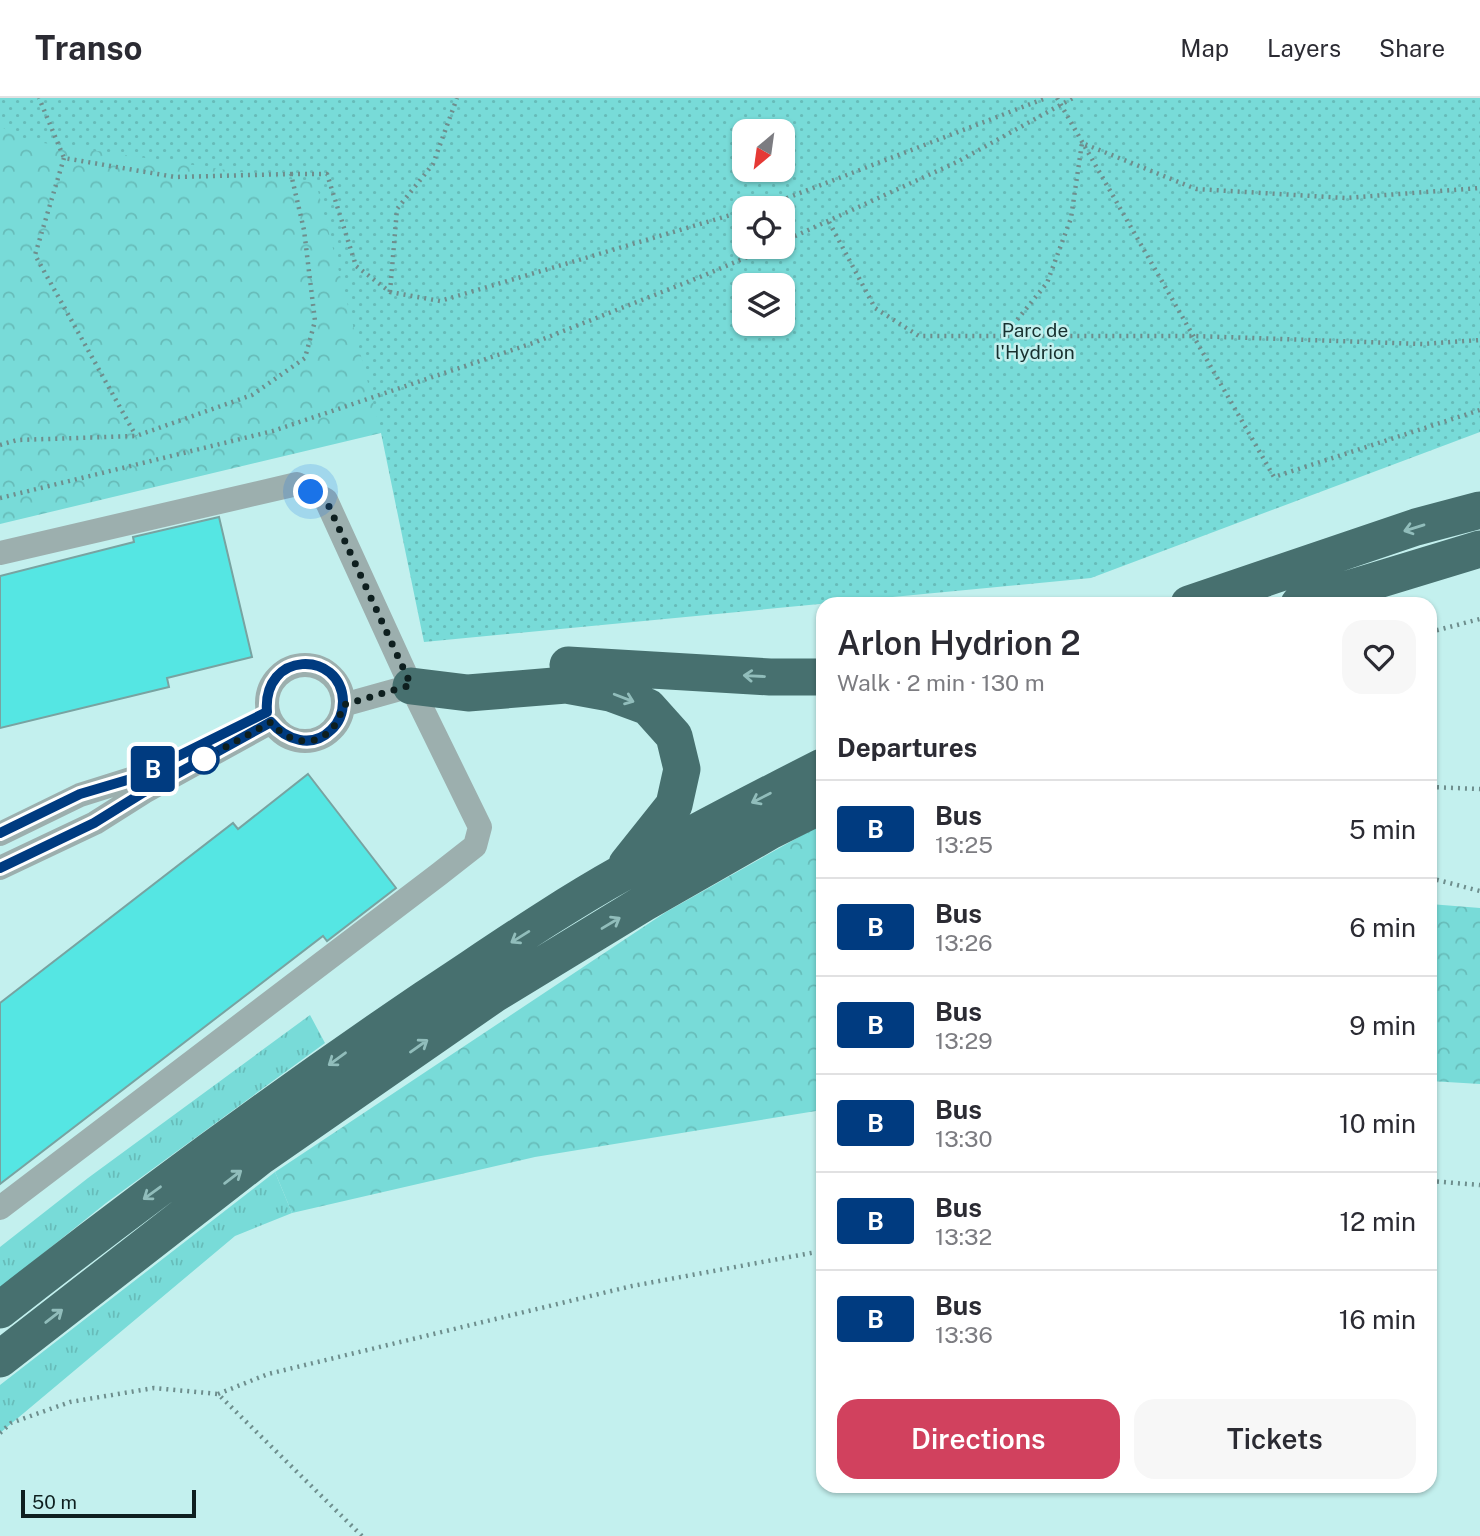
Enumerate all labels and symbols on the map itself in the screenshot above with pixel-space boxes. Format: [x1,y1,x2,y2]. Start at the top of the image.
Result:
north arrow [732,119,794,182]
park label: Parc de l'Hydrion [995,319,1075,363]
your location [293,474,328,509]
one-way arrow [1403,522,1425,535]
one-way arrow [743,669,766,682]
one-way arrow [613,693,634,706]
unlabelled marker [189,744,219,774]
line badge: B [130,746,176,792]
one-way arrow [751,791,772,805]
one-way arrow [600,916,620,930]
one-way arrow [511,930,531,944]
one-way arrow [409,1039,428,1053]
one-way arrow [328,1052,347,1066]
one-way arrow [224,1170,243,1185]
one-way arrow [144,1185,162,1200]
one-way arrow [44,1309,62,1324]
scale bar [21,1487,196,1519]

